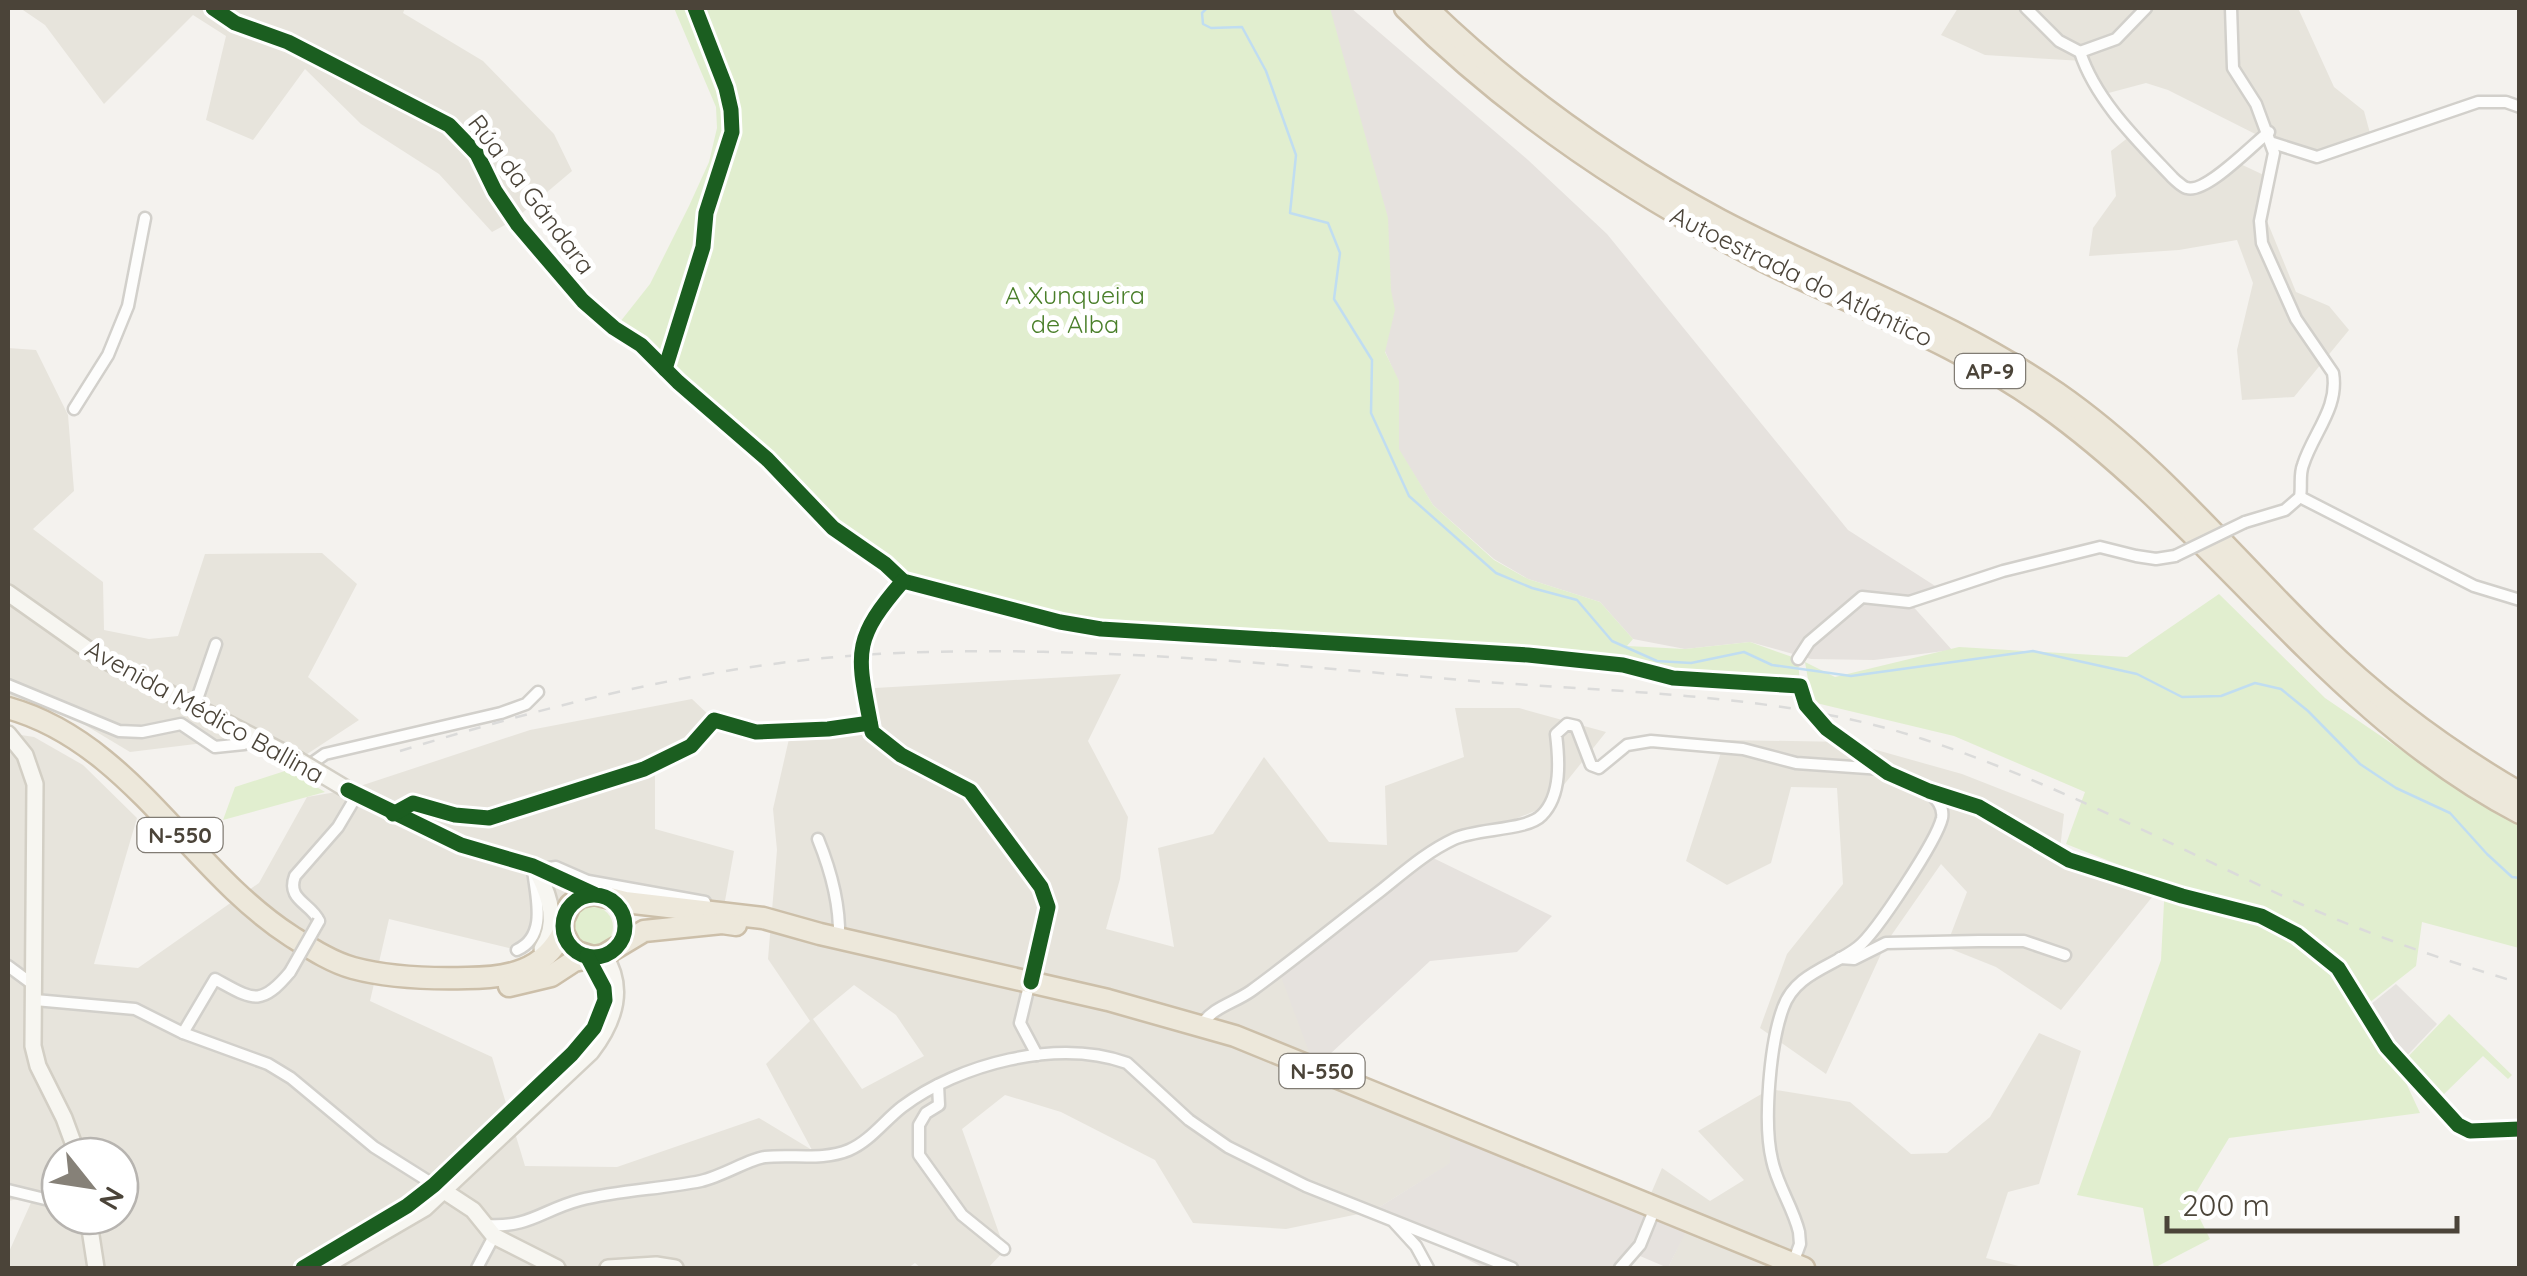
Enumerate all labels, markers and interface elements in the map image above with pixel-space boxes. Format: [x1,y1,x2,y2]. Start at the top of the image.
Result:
street label: Rúa da Gándara [462,108,602,280]
street label: Autoestrada do Atlántico [1666,199,1938,353]
park label: A Xunqueira de Alba [1005,279,1145,339]
road number: AP-9 [1955,354,2025,388]
street label: Avenida Médico Ballina [80,633,330,789]
road number: N-550 [138,818,222,852]
road number: N-550 [1280,1054,1364,1088]
north arrow [40,1136,140,1236]
scale bar [2167,1171,2457,1233]
text: N [92,1181,132,1216]
text: 200 m [2182,1186,2270,1224]

